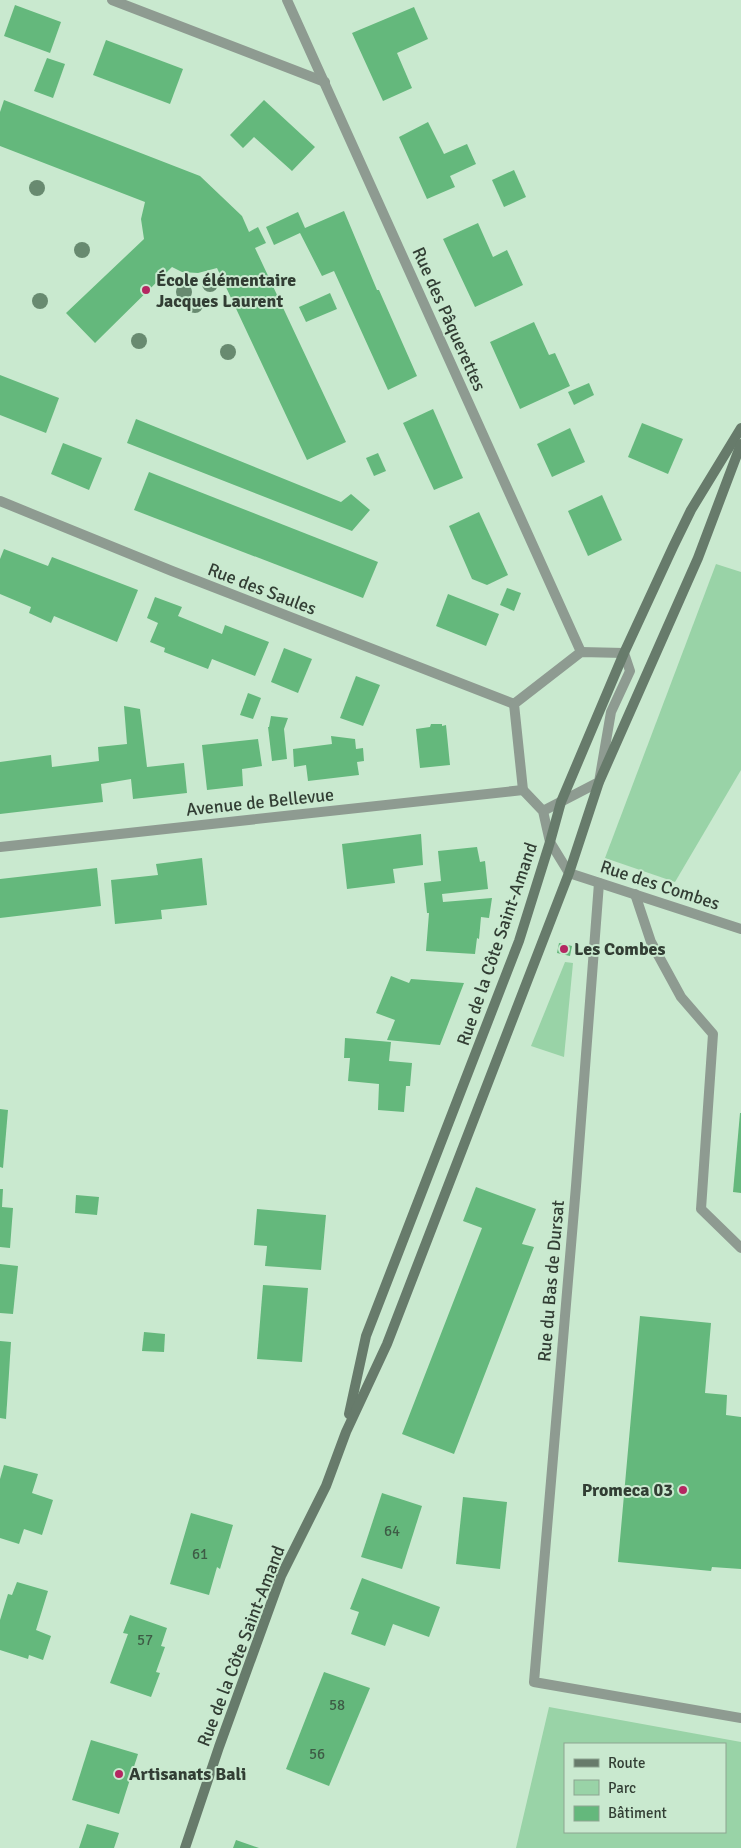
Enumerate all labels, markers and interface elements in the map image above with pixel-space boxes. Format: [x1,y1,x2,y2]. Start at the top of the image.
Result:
street label: Rue des Pâquerettes [407,244,491,395]
place label: École élémentaire Jacques Laurent [156,269,296,312]
marker: École élémentaire Jacques Laurent [140,284,152,296]
street label: Rue des Saules [205,558,320,620]
street label: Avenue de Bellevue [185,783,335,821]
street label: Rue de la Côte Saint-Amand [452,840,542,1048]
street label: Rue des Combes [597,855,723,915]
place label: Les Combes [574,938,665,960]
marker: Les Combes [558,943,570,955]
street label: Rue du Bas de Dursat [533,1199,569,1363]
place label: Promeca 03 [582,1479,673,1501]
marker: Promeca 03 [677,1484,689,1496]
house number: 64 [384,1522,400,1540]
street label: Rue de la Côte Saint-Amand [192,1542,290,1750]
house number: 61 [192,1545,208,1563]
house number: 57 [137,1631,153,1649]
house number: 58 [329,1696,345,1714]
legend [564,1743,726,1833]
house number: 56 [309,1745,325,1763]
text: Route [608,1754,645,1772]
place label: Artisanats Bali [129,1763,246,1785]
marker: Artisanats Bali [113,1768,125,1780]
text: Parc [608,1779,636,1797]
text: Bâtiment [608,1804,667,1822]

